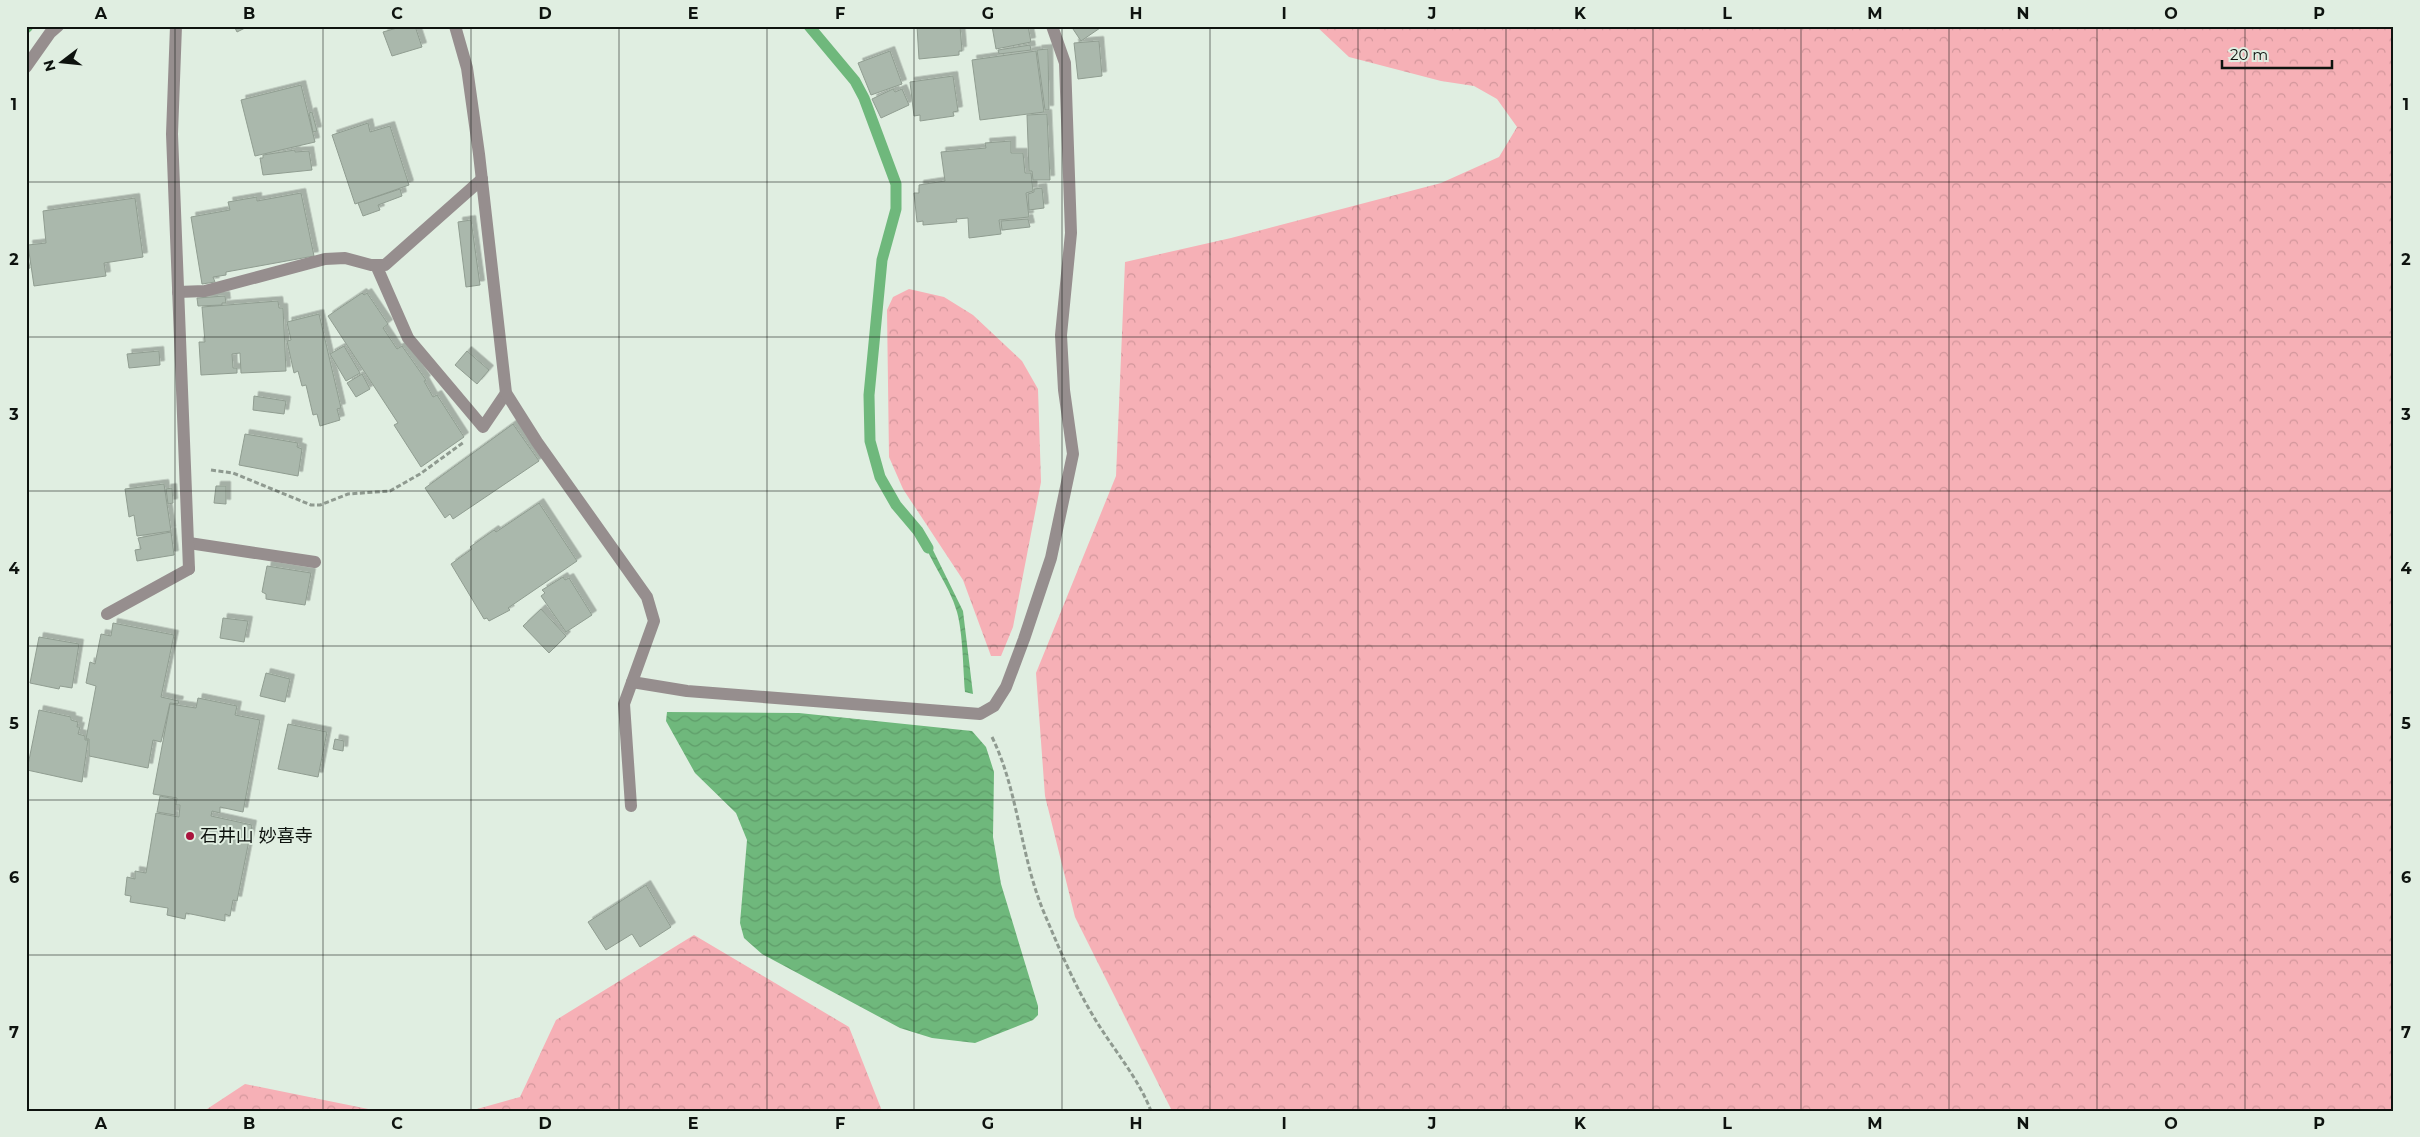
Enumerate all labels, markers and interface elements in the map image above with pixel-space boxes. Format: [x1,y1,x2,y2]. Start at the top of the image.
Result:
text: A [94,4,108,23]
text: B [243,4,255,23]
text: C [391,4,403,23]
text: D [538,4,552,23]
text: E [688,4,698,23]
text: F [835,4,845,23]
text: G [982,4,994,23]
text: H [1130,4,1142,23]
text: I [1281,4,1287,23]
text: J [1427,4,1436,23]
text: K [1574,4,1587,23]
text: L [1722,4,1732,23]
text: M [1867,4,1883,23]
text: N [2017,4,2029,23]
text: O [2164,4,2178,23]
text: P [2313,4,2325,23]
north arrow [38,38,88,88]
scale bar [2222,38,2332,70]
text: 20 m [2230,45,2268,64]
text: N [39,58,60,74]
text: 1 [11,95,17,114]
text: 1 [2403,95,2409,114]
text: 2 [9,250,19,269]
text: 2 [2401,250,2411,269]
text: 3 [8,405,19,424]
text: 3 [2400,405,2411,424]
text: 4 [8,559,20,578]
text: 4 [2400,559,2412,578]
text: 5 [9,714,19,733]
text: 5 [2401,714,2411,733]
place label: 石井山 妙喜寺 [200,825,313,847]
marker: 石井山 妙喜寺 [184,830,196,842]
text: 6 [9,868,19,887]
text: 6 [2401,868,2411,887]
text: 7 [9,1023,19,1042]
text: 7 [2401,1023,2411,1042]
text: A [94,1114,108,1133]
text: B [243,1114,255,1133]
text: C [391,1114,403,1133]
text: D [538,1114,552,1133]
text: E [688,1114,698,1133]
text: F [835,1114,845,1133]
text: G [982,1114,994,1133]
text: H [1130,1114,1142,1133]
text: I [1281,1114,1287,1133]
text: J [1427,1114,1436,1133]
text: K [1574,1114,1587,1133]
text: L [1722,1114,1732,1133]
text: M [1867,1114,1883,1133]
text: N [2017,1114,2029,1133]
text: O [2164,1114,2178,1133]
text: P [2313,1114,2325,1133]

